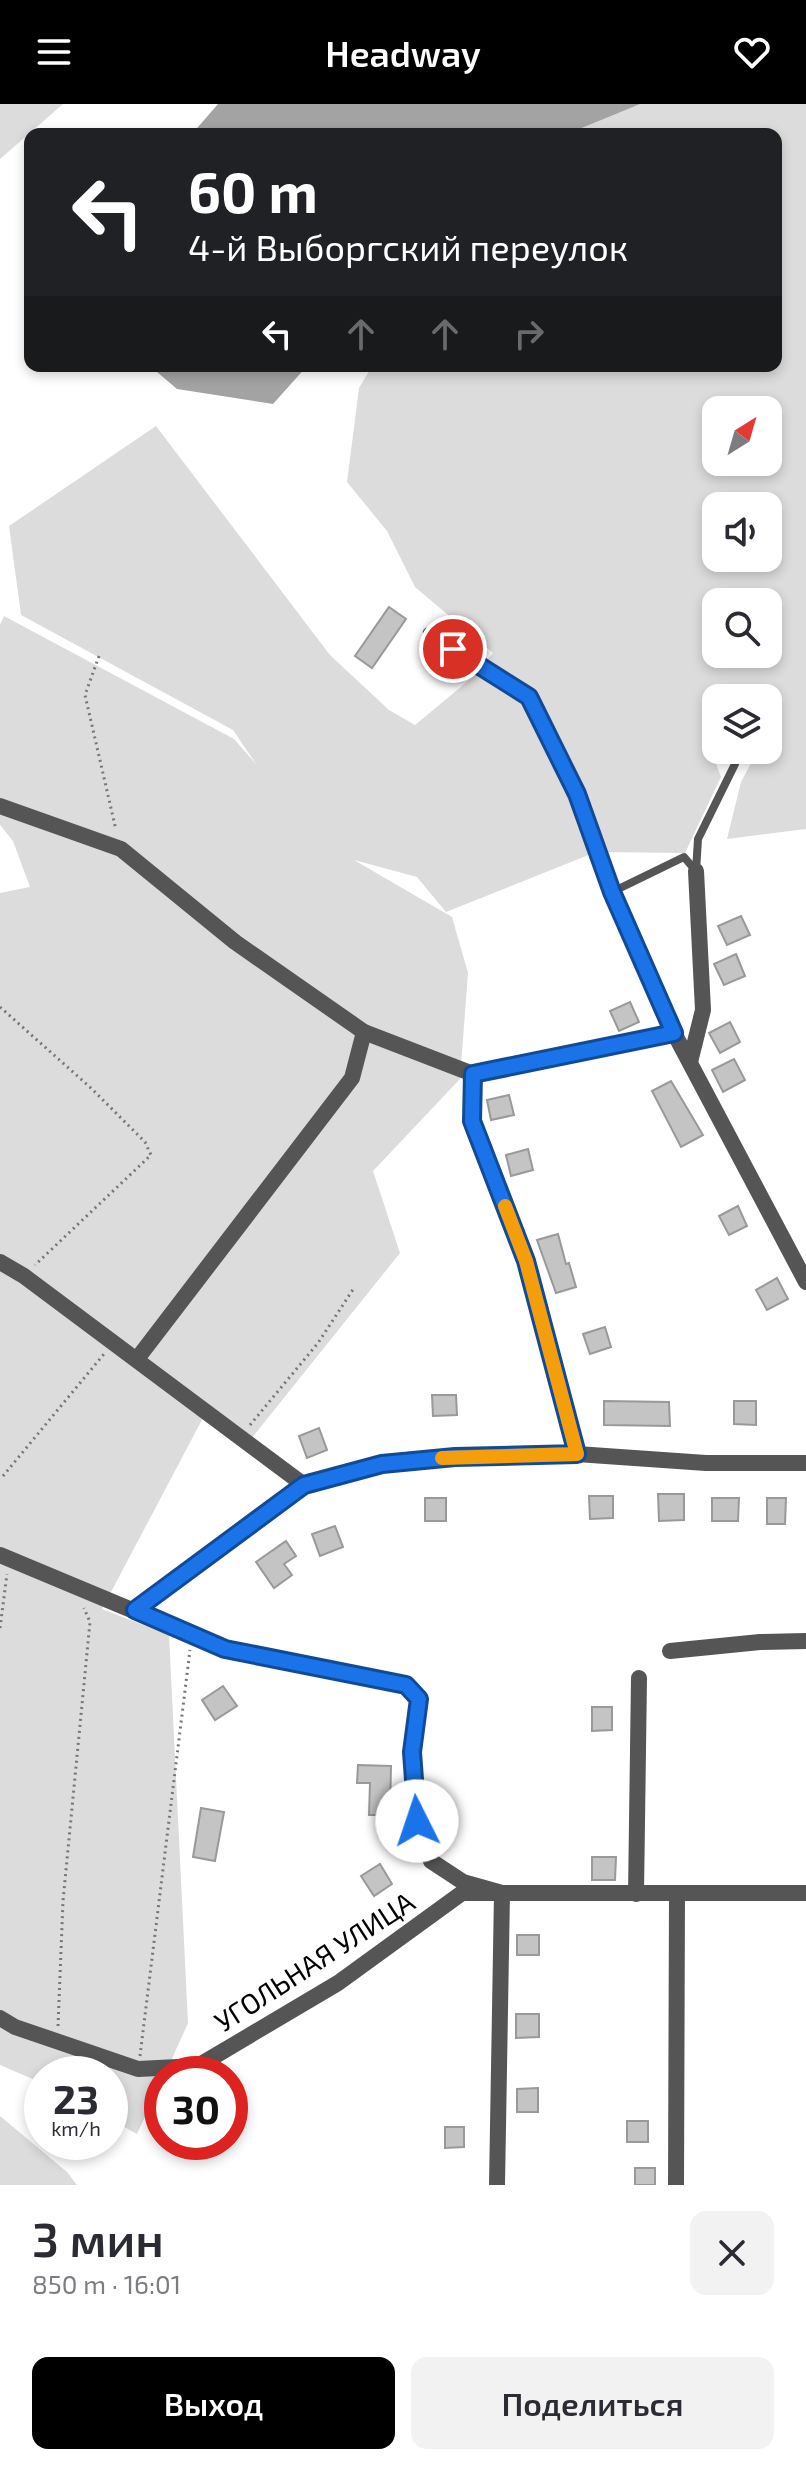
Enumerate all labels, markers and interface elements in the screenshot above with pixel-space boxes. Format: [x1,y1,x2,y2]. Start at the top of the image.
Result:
icon: menu [32,30,76,74]
icon: heart [730,30,774,74]
text: Headway [325,31,481,74]
text: 60 m [188,157,318,224]
icon: left [56,160,160,264]
text: 4-й Выборгский переулок [188,225,628,268]
icon: left [255,312,299,356]
icon: ahead [339,312,383,356]
icon: ahead [423,312,467,356]
icon: right [507,312,551,356]
north arrow [702,396,782,476]
map controls [702,396,782,764]
button: sound [702,492,782,572]
button: search [702,588,782,668]
pin [419,615,487,683]
icon: arrive [431,627,475,671]
button: layers [702,684,782,764]
position arrow [375,1779,459,1863]
street label: УГОЛЬНАЯ УЛИЦА [208,1883,421,2038]
speed limit sign: 30 [144,2056,248,2160]
text: 23 [53,2074,99,2122]
text: km/h [51,2116,101,2140]
text: 3 мин [32,2209,164,2267]
button: close [690,2211,774,2295]
text: 850 m · 16:01 [32,2268,181,2299]
button: Выход [32,2357,395,2449]
button: Поделиться [411,2357,774,2449]

